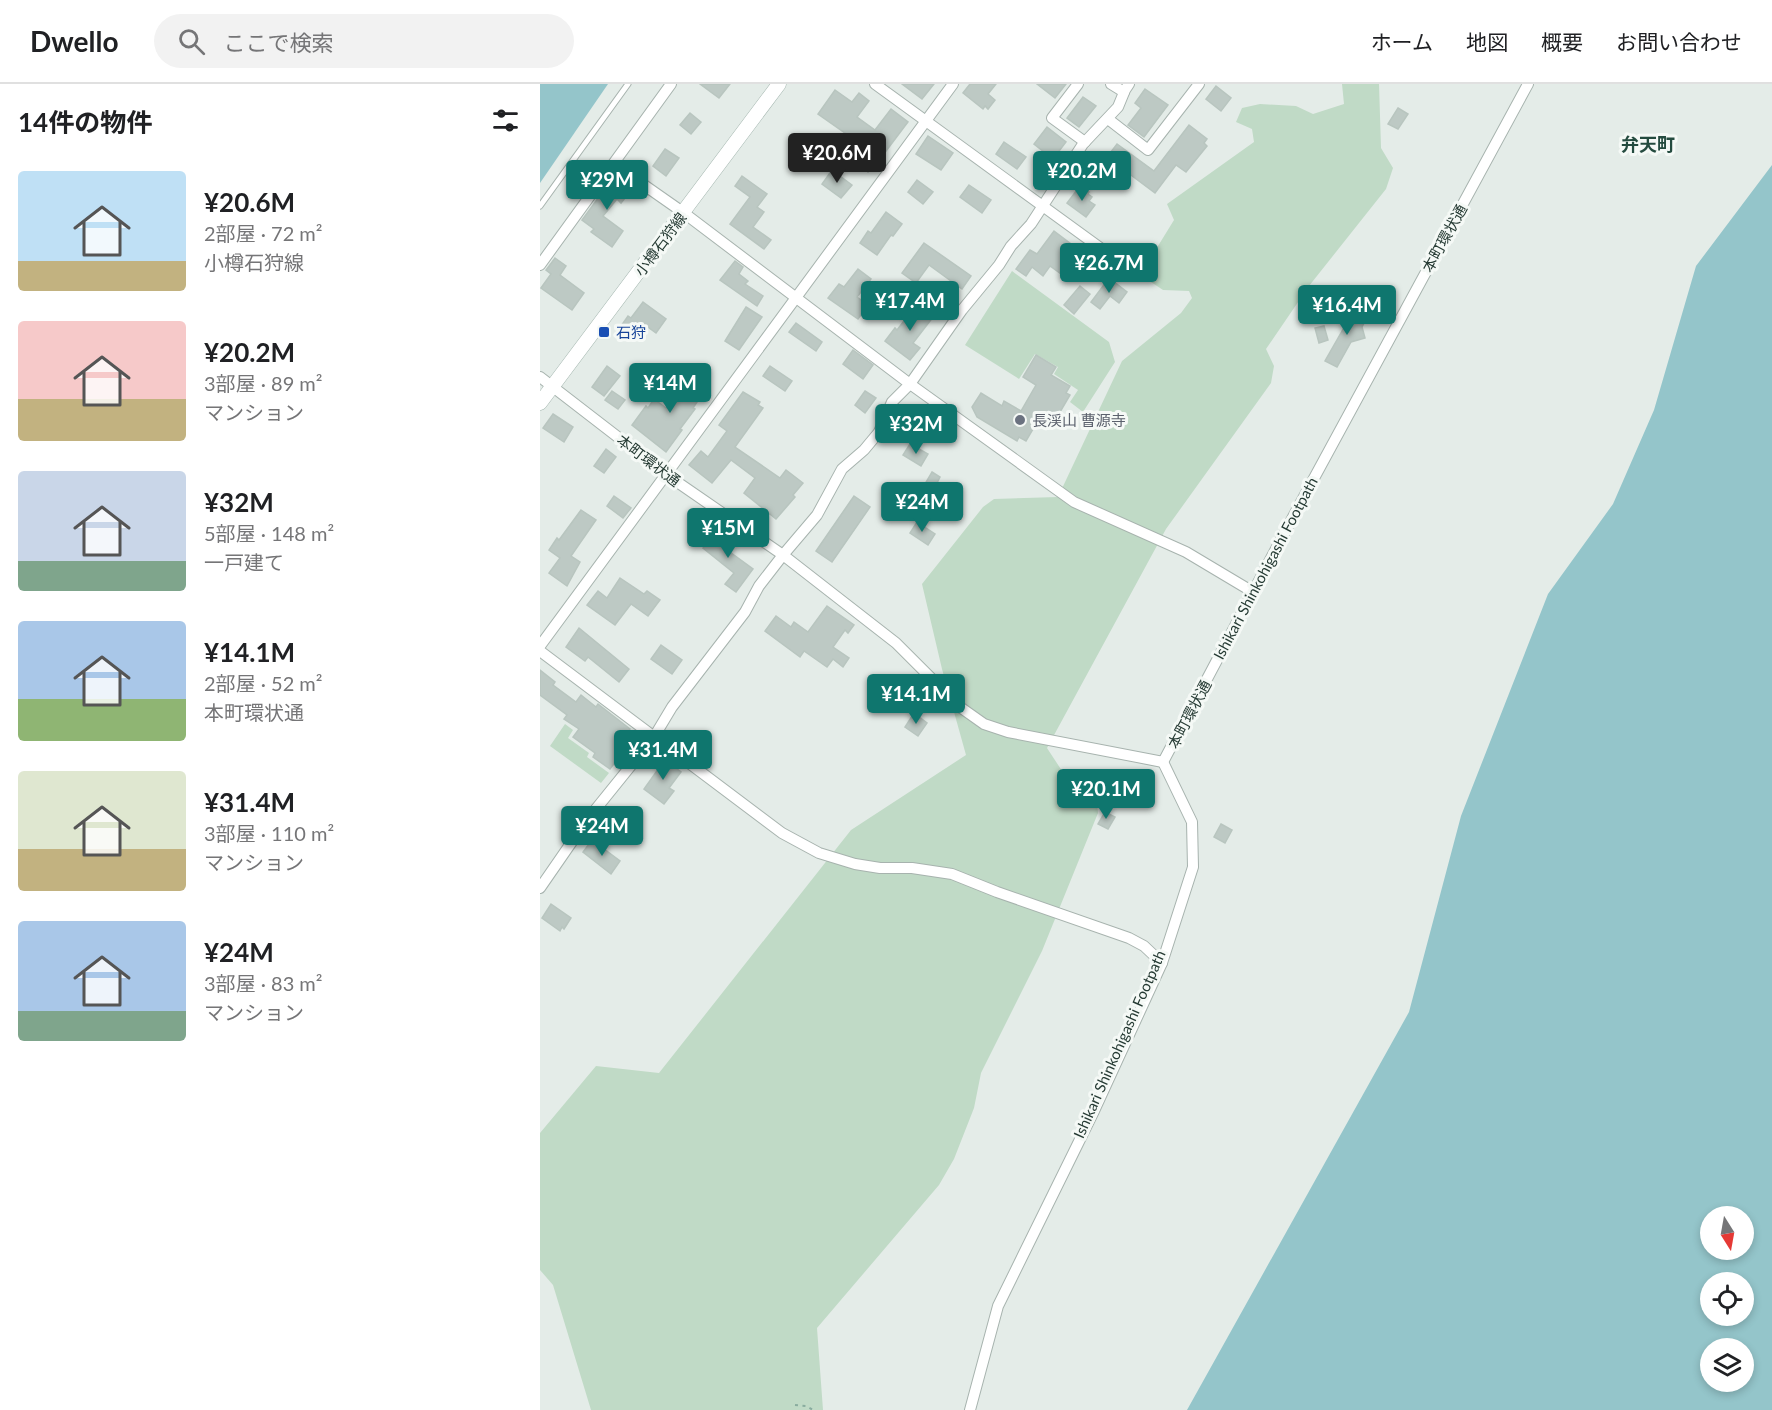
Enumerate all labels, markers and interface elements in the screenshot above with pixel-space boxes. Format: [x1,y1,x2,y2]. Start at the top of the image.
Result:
search box [154,14,574,68]
text: Dwello [30,24,118,58]
icon: search [175,25,208,58]
text: ここで検索 [223,29,334,56]
text: ホーム [1371,29,1433,54]
text: 地図 [1466,29,1508,54]
text: 概要 [1541,29,1583,54]
text: お問い合わせ [1616,29,1742,54]
icon: filters [489,104,522,137]
text: 14件の物件 [18,106,152,138]
pin: ¥20.6M [788,133,886,184]
district label: 弁天町 [1621,133,1675,155]
text: ¥20.6M [802,140,872,164]
pin: ¥20.2M [1033,151,1131,202]
text: ¥20.2M [1047,158,1117,182]
pin: ¥29M [571,160,643,211]
text: ¥29M [580,167,634,191]
text: ¥20.6M [204,186,295,218]
icon: home [66,195,138,267]
street label: 本町環状通 [1418,201,1470,275]
street label: 小樽石狩線 [630,209,690,279]
text: 2部屋 · 72 m² [204,221,323,245]
pin: ¥26.7M [1060,243,1158,294]
text: 小樽石狩線 [204,250,304,274]
text: ¥26.7M [1074,250,1144,274]
pin: ¥17.4M [861,281,959,332]
pin: ¥16.4M [1298,285,1396,336]
text: ¥17.4M [875,288,945,312]
text: ¥16.4M [1312,292,1382,316]
place label: 石狩 [616,323,646,341]
marker: 石狩 [597,325,611,339]
text: ¥20.2M [204,336,295,368]
icon: home [66,345,138,417]
pin: ¥14M [634,363,706,414]
text: ¥14M [643,370,697,394]
text: 3部屋 · 89 m² [204,371,323,395]
text: マンション [204,400,304,424]
pin: ¥32M [880,404,952,455]
text: ¥32M [889,411,943,435]
place label: 長渓山 曹源寺 [1032,411,1126,429]
marker: 長渓山 曹源寺 [1013,413,1027,427]
street label: 本町環状通 [614,430,684,490]
street label: Ishikari Shinkohigashi Footpath [1209,474,1321,662]
pin: ¥24M [886,482,958,533]
text: ¥32M [204,486,274,518]
text: ¥24M [895,489,949,513]
icon: home [66,495,138,567]
pin: ¥15M [692,508,764,559]
text: ¥15M [701,515,755,539]
text: 5部屋 · 148 m² [204,521,334,545]
text: 一戸建て [204,550,284,574]
text: ¥14.1M [204,636,295,668]
icon: home [66,645,138,717]
text: 2部屋 · 52 m² [204,671,323,695]
pin: ¥14.1M [867,674,965,725]
street label: 本町環状通 [1163,677,1215,751]
text: ¥14.1M [881,681,951,705]
text: 本町環状通 [204,700,304,724]
pin: ¥31.4M [614,730,712,781]
text: ¥31.4M [628,737,698,761]
pin: ¥20.1M [1057,769,1155,820]
text: ¥20.1M [1071,776,1141,800]
text: ¥31.4M [204,786,295,818]
icon: home [66,795,138,867]
pin: ¥24M [566,806,638,857]
text: ¥24M [575,813,629,837]
text: 3部屋 · 110 m² [204,821,334,845]
text: マンション [204,850,304,874]
text: ¥24M [204,936,274,968]
icon: home [66,945,138,1017]
street label: Ishikari Shinkohigashi Footpath [1069,947,1169,1141]
text: 3部屋 · 83 m² [204,971,323,995]
text: マンション [204,1000,304,1024]
north arrow [1700,1206,1754,1260]
map controls [1700,1206,1754,1392]
button: locate [1700,1272,1754,1326]
button: layers [1700,1338,1754,1392]

